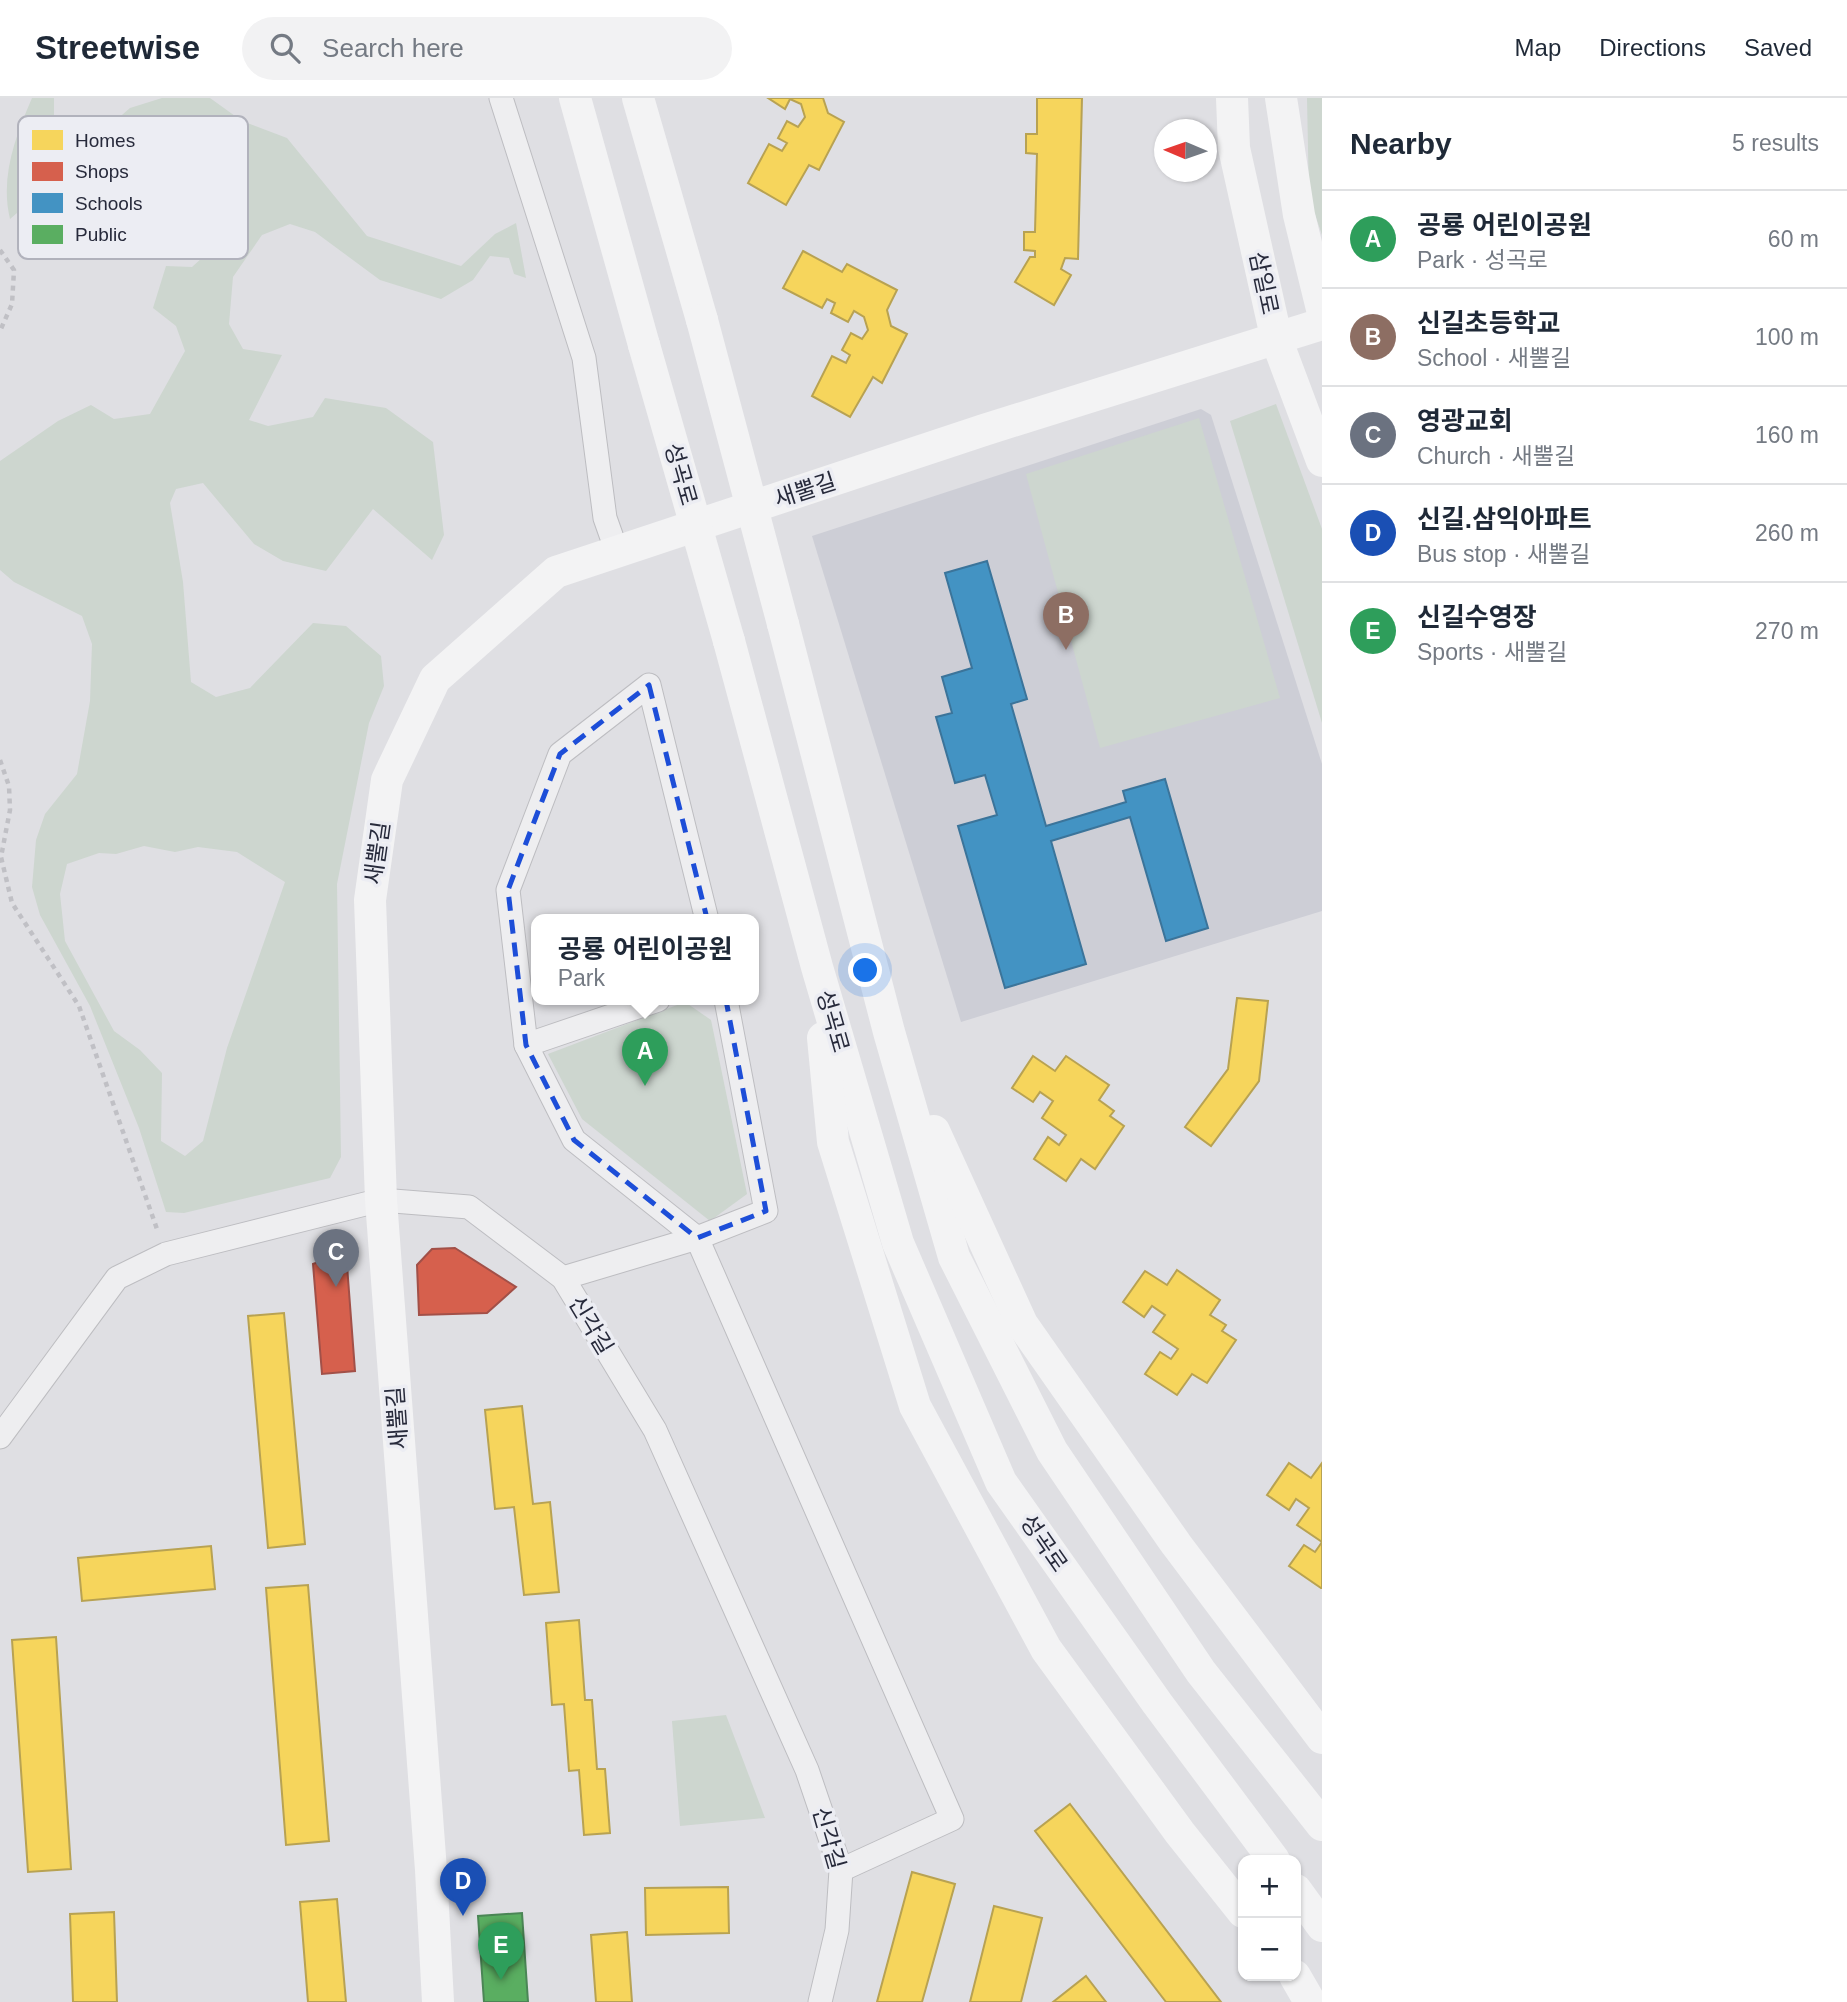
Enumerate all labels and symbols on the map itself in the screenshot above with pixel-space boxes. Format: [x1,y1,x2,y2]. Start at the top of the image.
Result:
legend [18,116,248,259]
north arrow [1154,119,1217,182]
text: Homes [75,130,135,151]
text: Shops [75,161,129,182]
text: Schools [75,193,143,214]
text: Public [75,224,127,245]
street label: 삼일로 [1245,249,1283,317]
street label: 성곡로 [660,440,702,508]
street label: 새뿔길 [771,468,839,512]
pin: B [1043,592,1089,650]
street label: 새뿔길 [360,820,394,886]
your location [848,953,882,987]
street label: 성곡로 [812,987,854,1055]
pin: A [622,1028,668,1086]
pin: C [313,1229,359,1287]
street label: 신각길 [564,1291,618,1359]
street label: 새뿔길 [382,1385,412,1451]
street label: 성곡로 [1015,1510,1073,1576]
street label: 신각길 [808,1804,850,1872]
pin: D [440,1858,486,1916]
pin: E [478,1922,524,1980]

